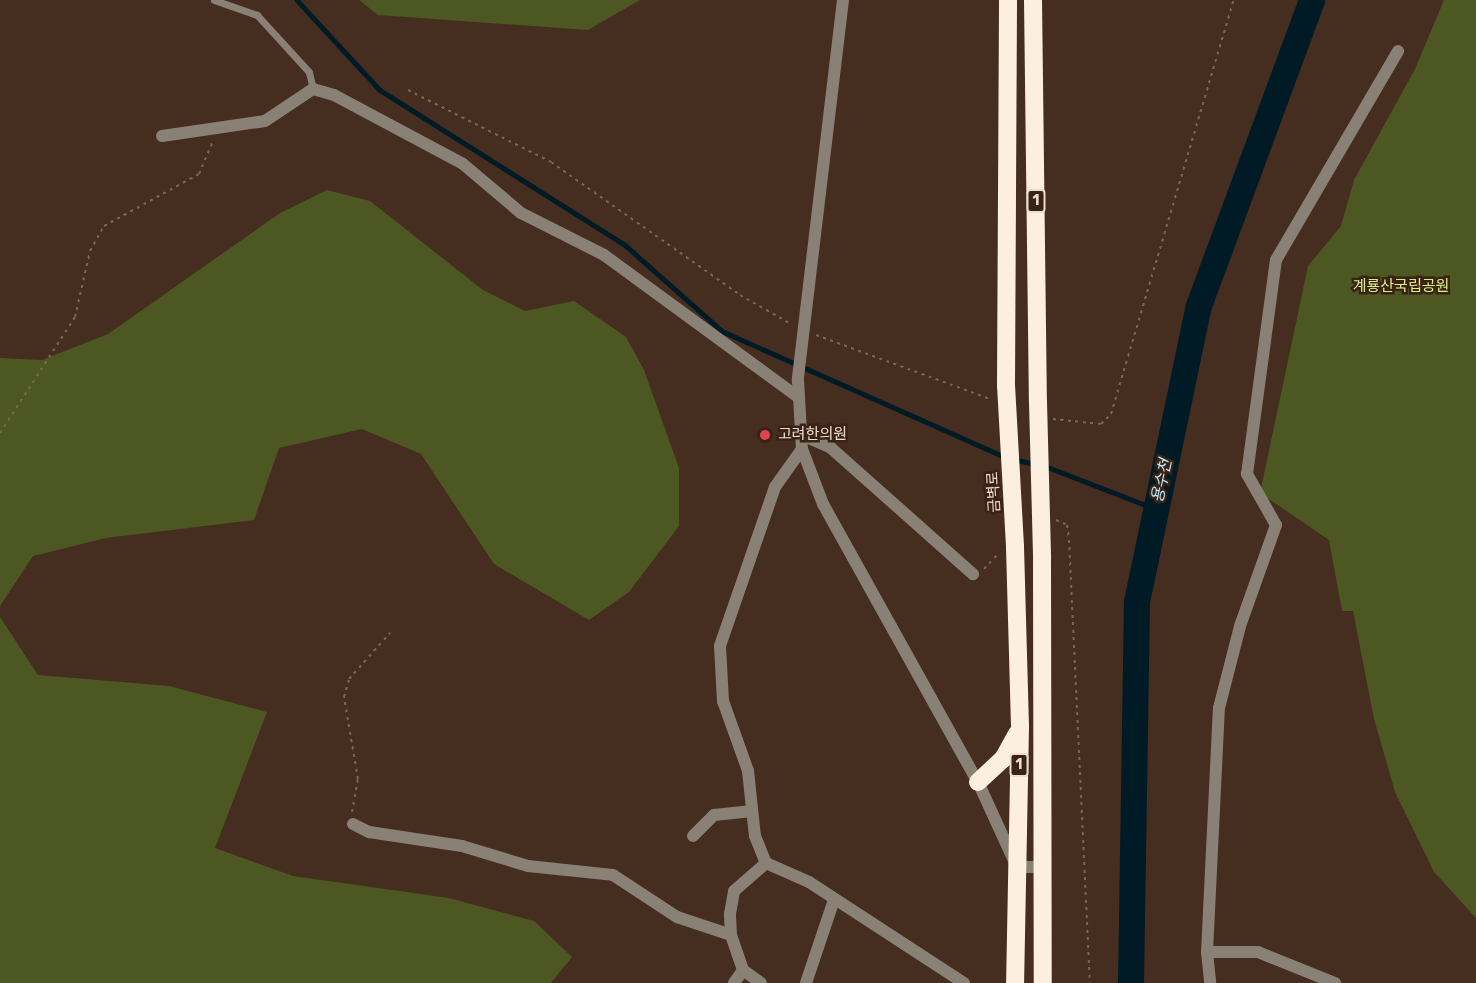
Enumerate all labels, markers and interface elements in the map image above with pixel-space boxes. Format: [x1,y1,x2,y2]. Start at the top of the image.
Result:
road number: 1 [1026,190,1046,212]
park label: 계룡산국립공원 [1353,278,1449,296]
marker: 고려한의원 [756,426,774,444]
place label: 고려한의원 [778,426,847,444]
water label: 용수천 [1148,457,1176,505]
street label: 금벽로 [984,471,1004,513]
road number: 1 [1008,754,1030,776]

